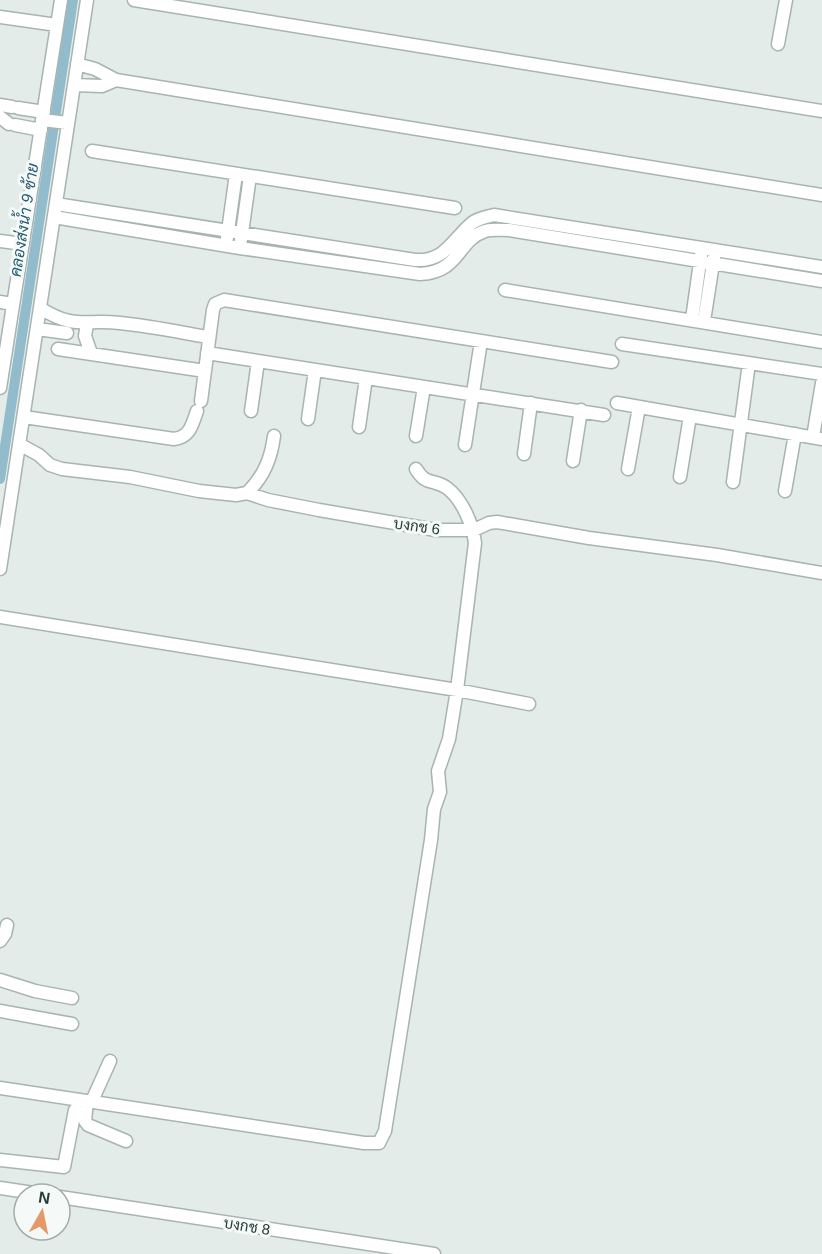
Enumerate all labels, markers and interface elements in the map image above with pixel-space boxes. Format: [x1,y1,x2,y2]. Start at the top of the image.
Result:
water label: คลองส่งน้ำ 9 ซ้าย [1,161,41,278]
street label: บงกช 6 [393,514,441,538]
north arrow [12,1182,72,1242]
text: N [37,1188,51,1207]
street label: บงกช 8 [223,1214,271,1238]

